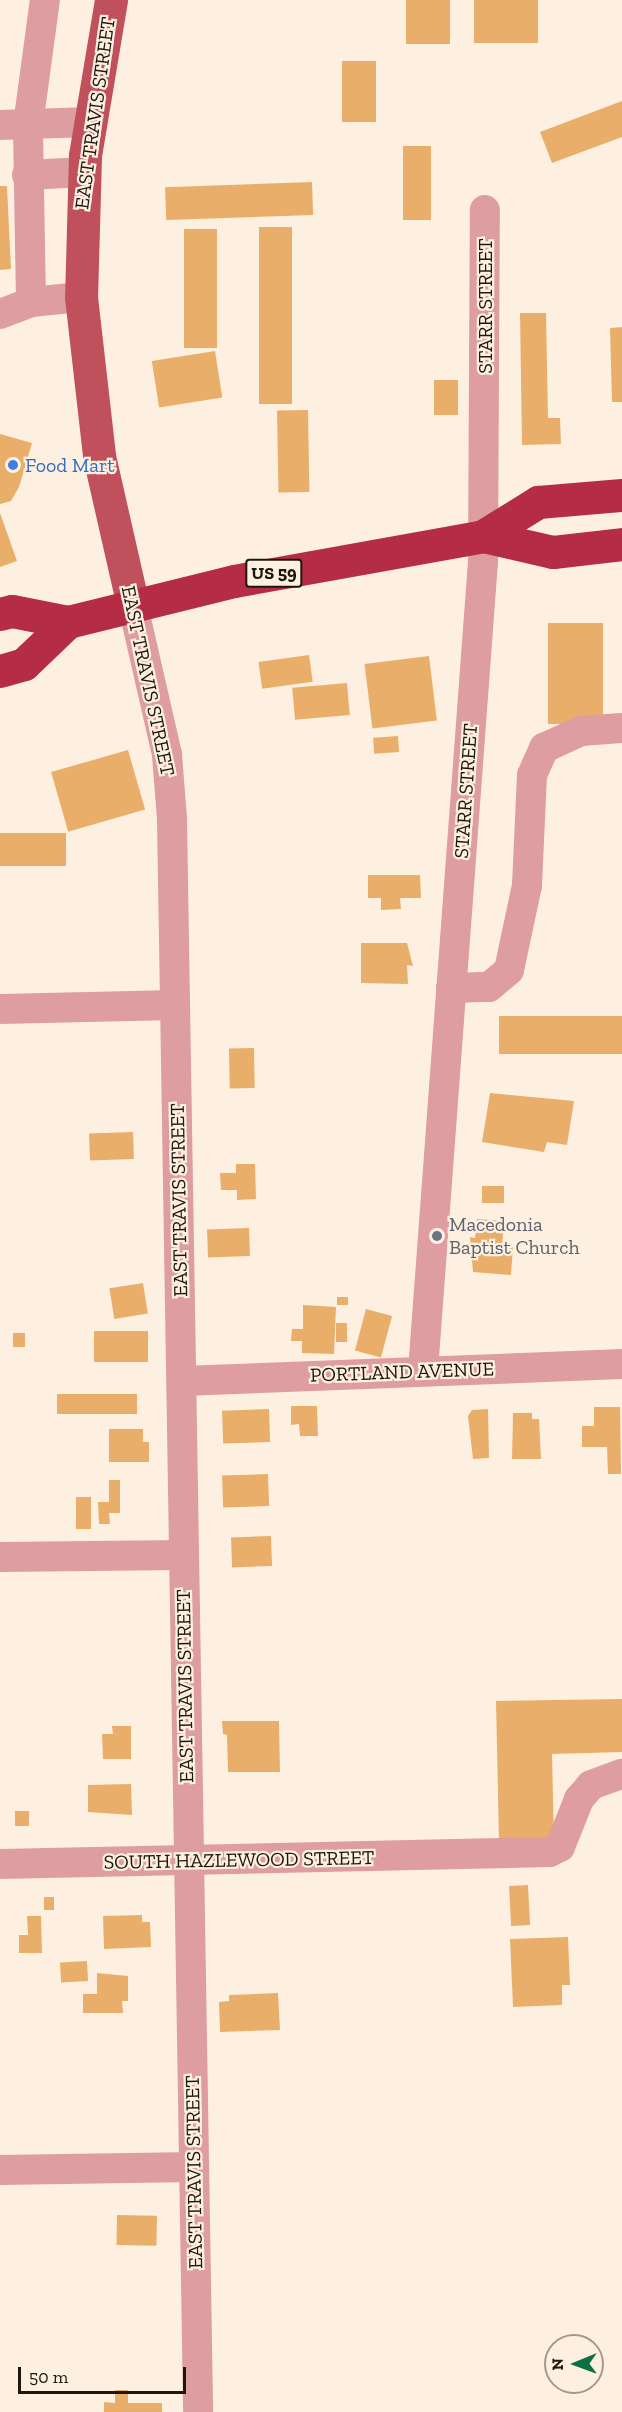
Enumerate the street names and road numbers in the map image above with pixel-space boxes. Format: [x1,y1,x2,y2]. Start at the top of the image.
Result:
street label: EAST TRAVIS STREET [70,15,120,211]
street label: STARR STREET [473,238,497,374]
road number: US 59 [244,558,304,588]
street label: EAST TRAVIS STREET [116,583,180,779]
street label: STARR STREET [449,723,483,859]
street label: EAST TRAVIS STREET [165,1103,193,1297]
street label: PORTLAND AVENUE [309,1357,495,1387]
street label: EAST TRAVIS STREET [171,1589,199,1783]
street label: SOUTH HAZLEWOOD STREET [103,1846,375,1874]
street label: EAST TRAVIS STREET [180,2075,208,2269]

